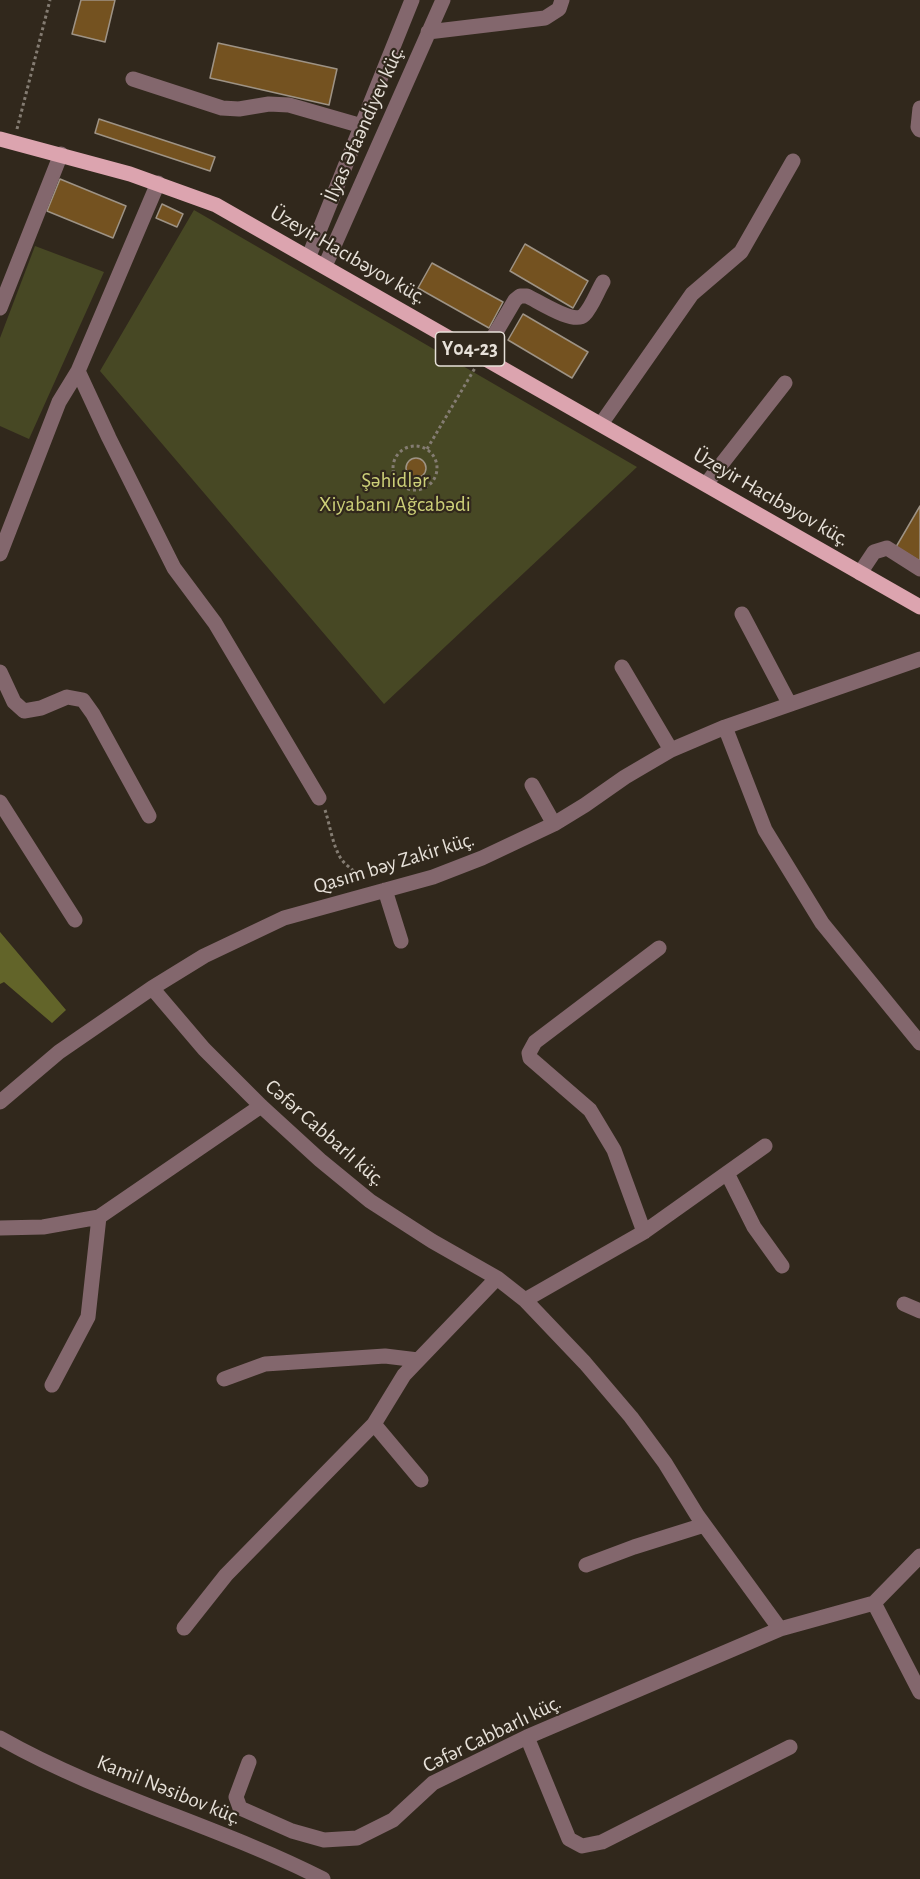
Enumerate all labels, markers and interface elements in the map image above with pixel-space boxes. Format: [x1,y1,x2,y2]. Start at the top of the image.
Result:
street label: İlyas Əfaəndiyev küç. [318,42,410,206]
street label: Üzeyir Hacıbəyov küç. [265,200,431,310]
road number: Y04-23 [436,332,504,366]
street label: Üzeyir Hacıbəyov küç. [688,442,854,552]
park label: Şəhidlər Xiyabanı Ağcabədi [319,468,471,518]
street label: Qasım bəy Zakir küç. [310,827,478,899]
street label: Cəfər Cabbarlı küç. [260,1074,390,1192]
street label: Cəfər Cabbarlı küç. [419,1690,565,1778]
street label: Kamil Nəsibov küç. [93,1750,245,1830]

